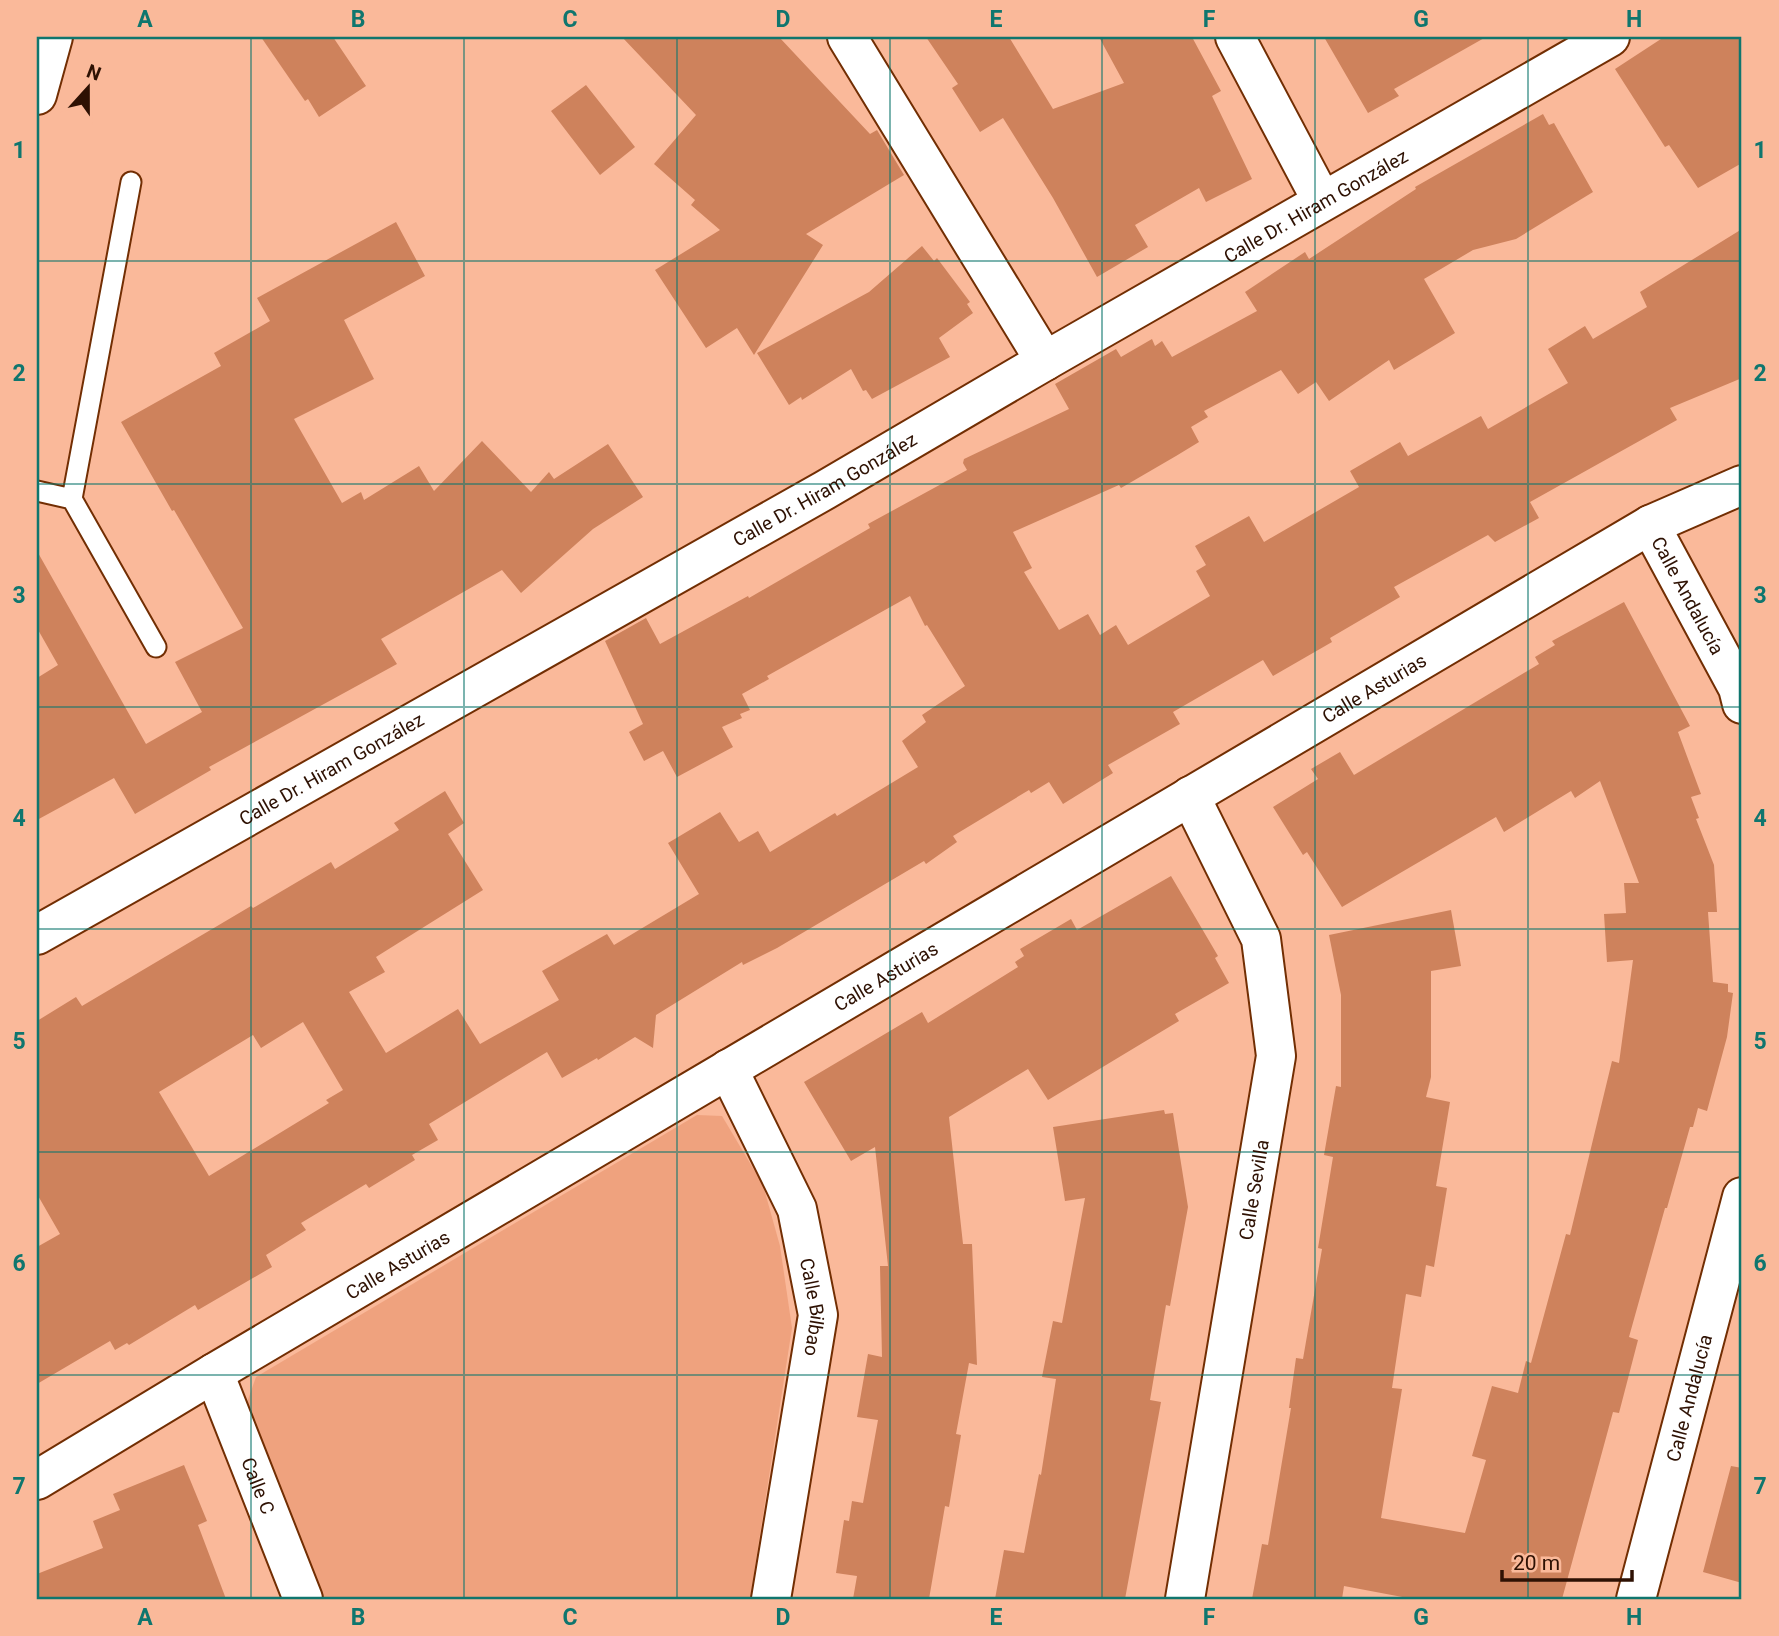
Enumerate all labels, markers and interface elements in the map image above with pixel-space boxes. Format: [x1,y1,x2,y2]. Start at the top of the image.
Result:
text: A [137,6,153,33]
text: B [351,6,365,33]
text: C [562,6,578,33]
text: D [776,6,790,33]
text: E [990,6,1003,33]
text: F [1203,6,1216,33]
text: G [1413,6,1429,33]
text: H [1626,6,1642,33]
north arrow [52,52,122,122]
text: N [84,59,104,86]
text: 1 [12,137,26,164]
text: 1 [1753,137,1767,164]
street label: Calle Dr. Hiram González [1220,144,1412,268]
text: 2 [12,360,26,387]
text: 2 [1753,360,1767,387]
street label: Calle Dr. Hiram González [729,428,921,552]
street label: Calle Andalucía [1646,533,1729,659]
text: 3 [12,582,26,609]
text: 3 [1753,582,1767,609]
street label: Calle Asturias [1318,649,1430,728]
street label: Calle Dr. Hiram González [235,708,428,831]
text: 4 [12,805,26,832]
text: 4 [1753,805,1767,832]
street label: Calle Asturias [830,937,942,1016]
text: 5 [12,1028,26,1055]
text: 5 [1753,1028,1767,1055]
street label: Calle Sevilla [1234,1138,1274,1242]
street label: Calle Asturias [342,1225,454,1305]
text: 6 [12,1250,26,1277]
text: 6 [1753,1250,1767,1277]
street label: Calle Bilbao [795,1256,829,1358]
street label: Calle Andalucía [1662,1332,1717,1464]
street label: Calle C [236,1454,279,1517]
text: 7 [12,1473,26,1500]
text: 7 [1753,1473,1767,1500]
scale bar [1502,1538,1632,1582]
text: 20 m [1513,1551,1560,1575]
text: A [137,1604,153,1631]
text: B [351,1604,365,1631]
text: C [562,1604,578,1631]
text: D [776,1604,790,1631]
text: E [990,1604,1003,1631]
text: F [1203,1604,1216,1631]
text: G [1413,1604,1429,1631]
text: H [1626,1604,1642,1631]

